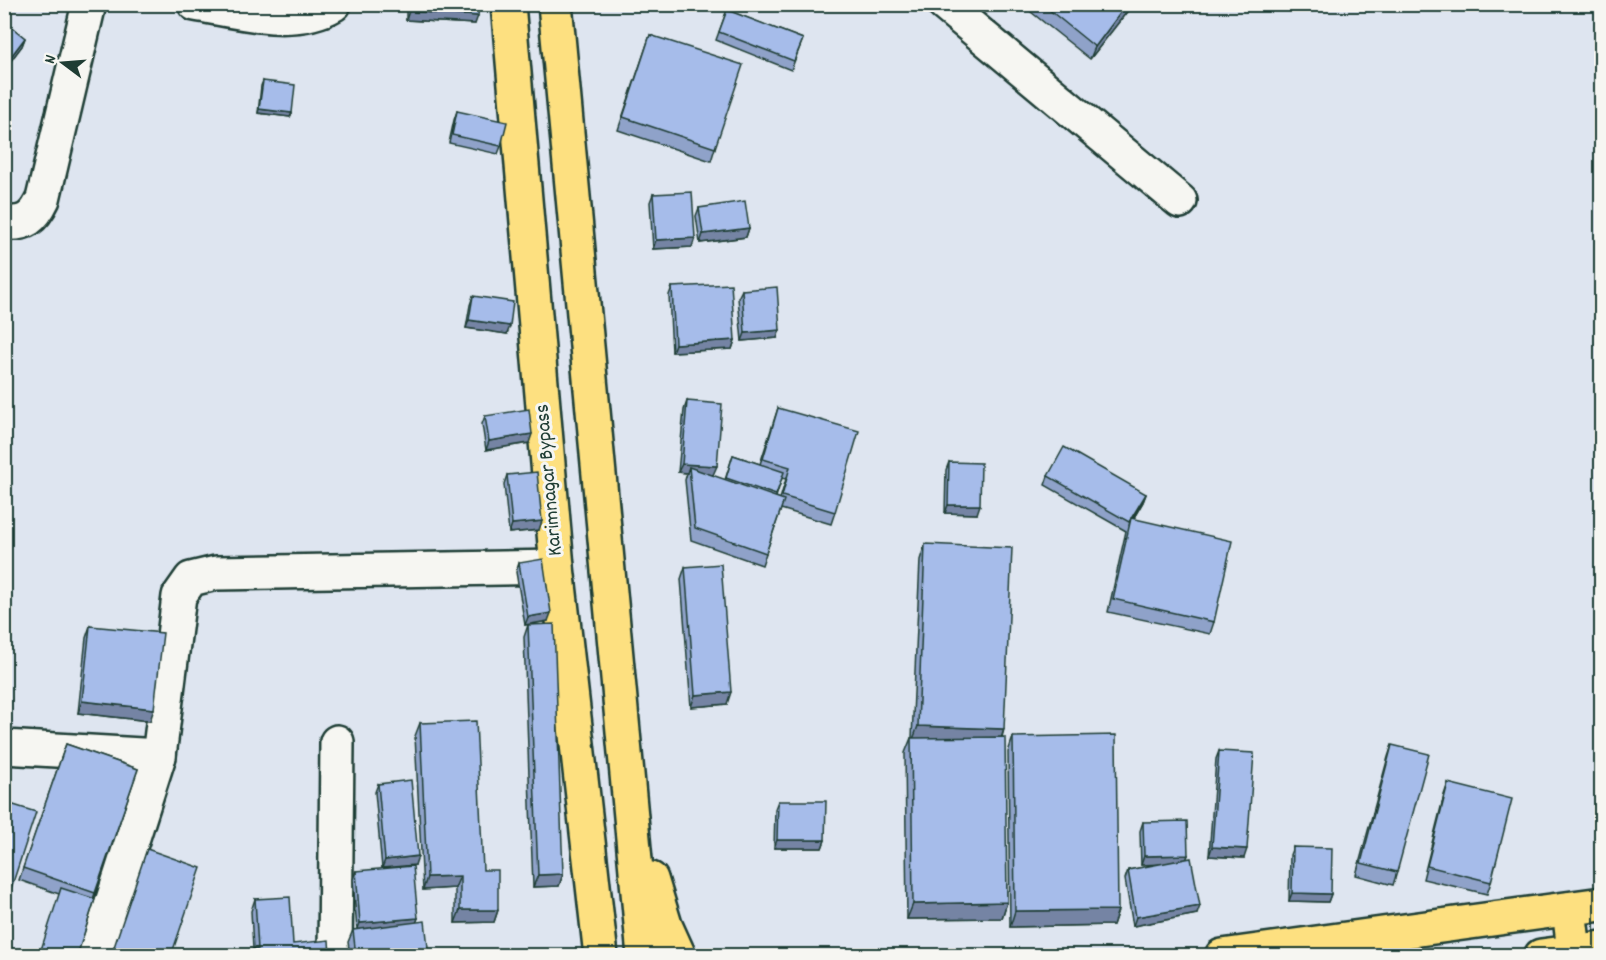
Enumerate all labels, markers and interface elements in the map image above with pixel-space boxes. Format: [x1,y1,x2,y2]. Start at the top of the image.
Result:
north arrow [33,33,93,93]
text: N [39,52,63,67]
street label: Karimnagar Bypass [528,403,572,557]

